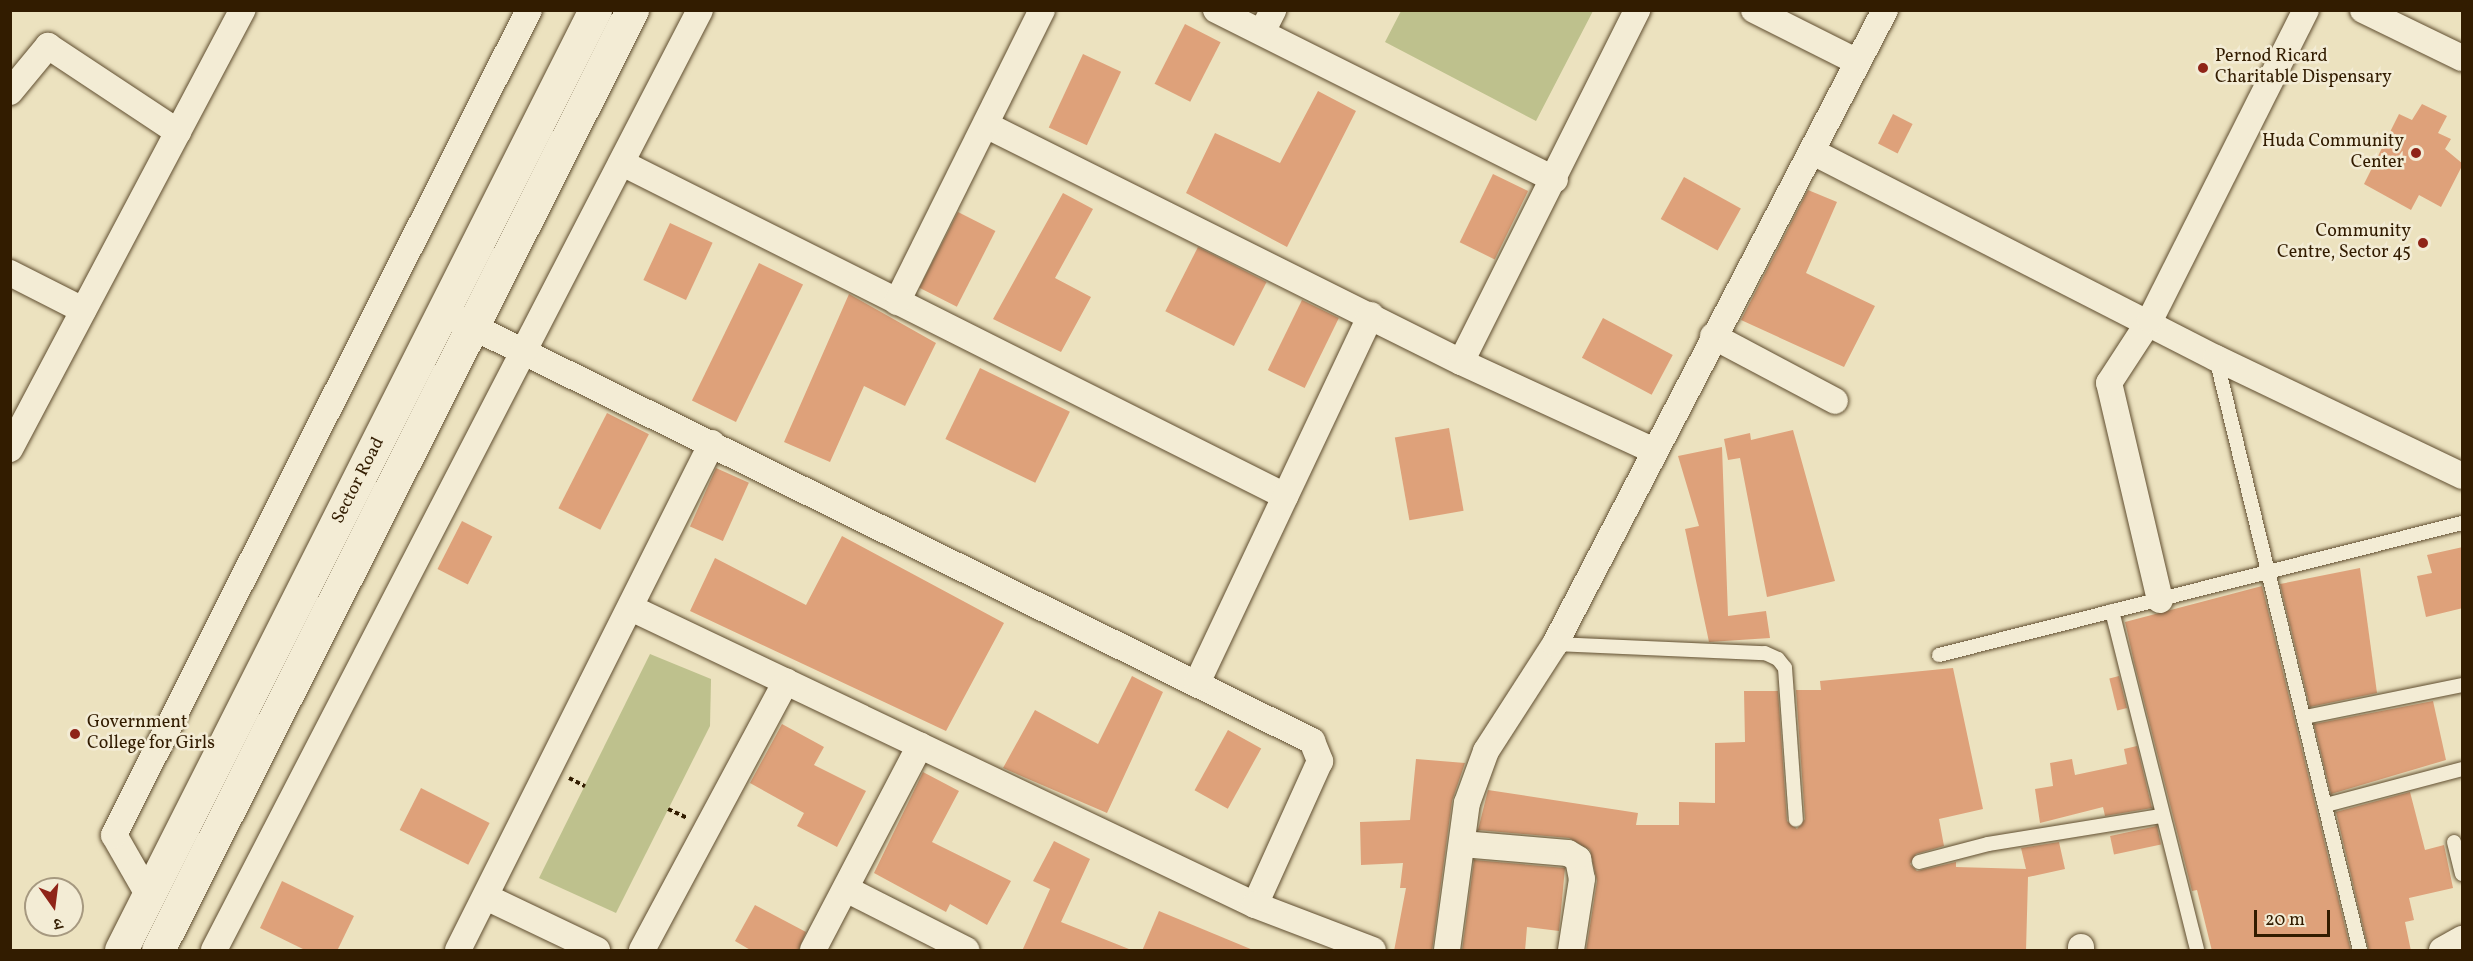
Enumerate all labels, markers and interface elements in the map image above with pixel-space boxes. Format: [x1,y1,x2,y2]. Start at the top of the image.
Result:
place label: Pernod Ricard Charitable Dispensary [2215,47,2392,90]
marker: Pernod Ricard Charitable Dispensary [2196,61,2210,75]
place label: Huda Community Center [2262,132,2404,174]
marker: Huda Community Center [2409,146,2423,160]
place label: Community Centre, Sector 45 [2277,222,2411,264]
marker: Community Centre, Sector 45 [2416,236,2430,250]
street label: Sector Road [328,434,390,528]
place label: Government College for Girls [87,713,215,756]
marker: Government College for Girls [68,727,82,741]
north arrow [24,877,84,937]
scale bar [2257,898,2334,936]
text: 20 m [2265,908,2305,933]
text: उ [51,911,64,934]

